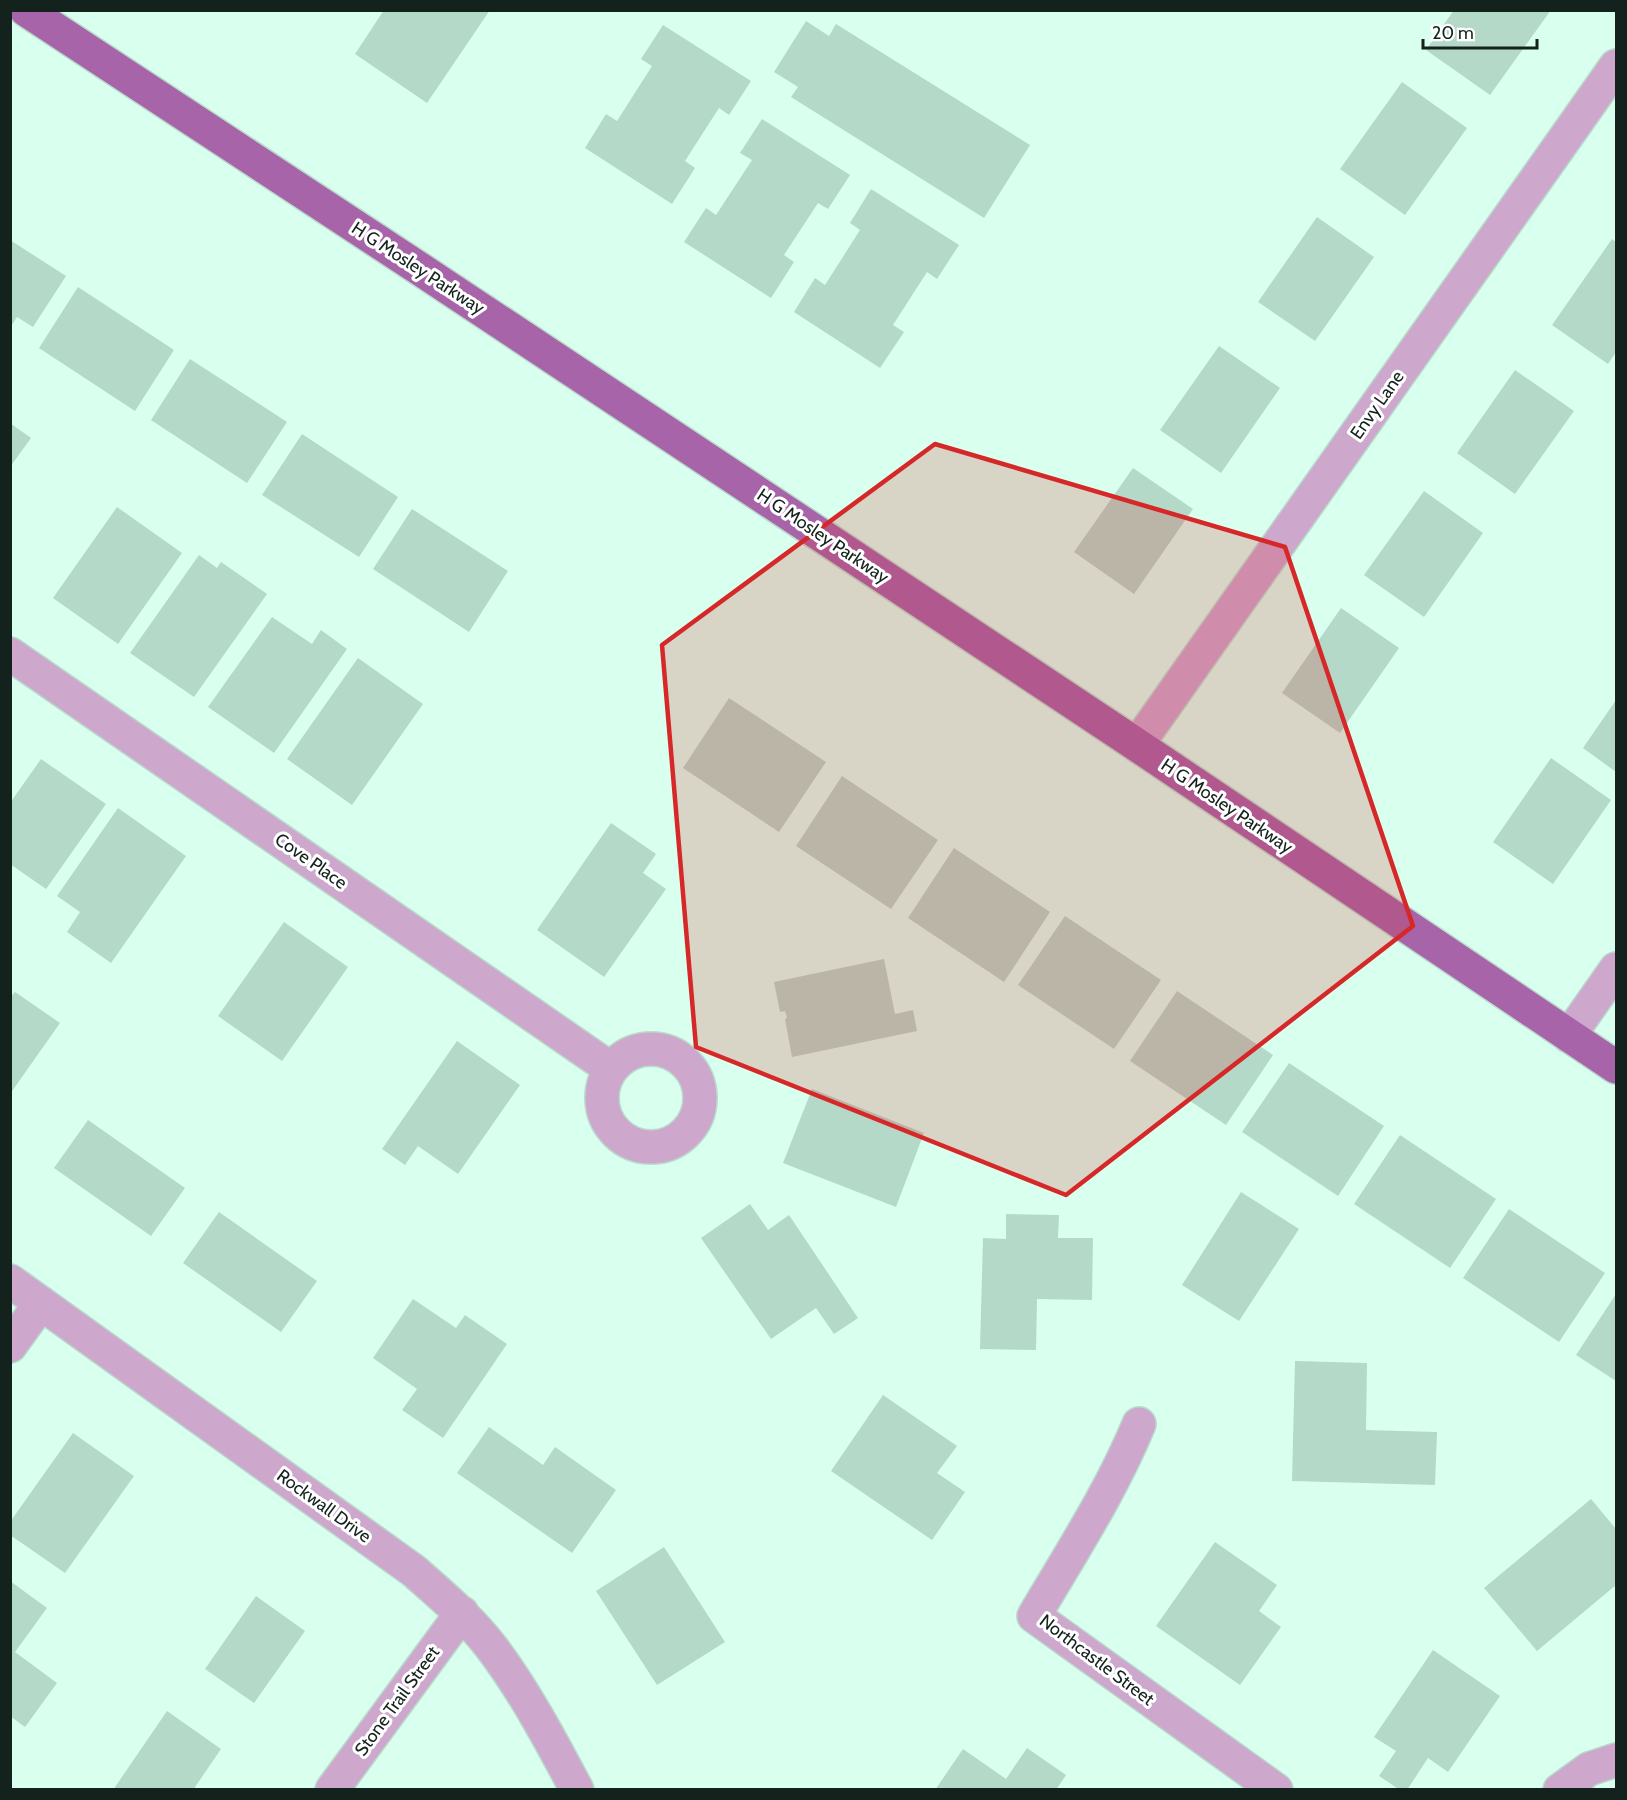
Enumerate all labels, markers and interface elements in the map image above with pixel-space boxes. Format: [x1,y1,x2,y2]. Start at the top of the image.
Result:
scale bar [1423,12,1537,50]
text: 20 m [1432,22,1474,44]
street label: H G Mosley Parkway [347,217,489,319]
street label: Envy Lane [1345,367,1409,443]
street label: H G Mosley Parkway [753,484,893,588]
street label: H G Mosley Parkway [1157,754,1297,858]
street label: Cove Place [271,828,351,894]
street label: Rockwall Drive [273,1464,375,1548]
street label: Northcastle Street [1035,1610,1159,1710]
street label: Stone Trail Street [350,1642,444,1760]

